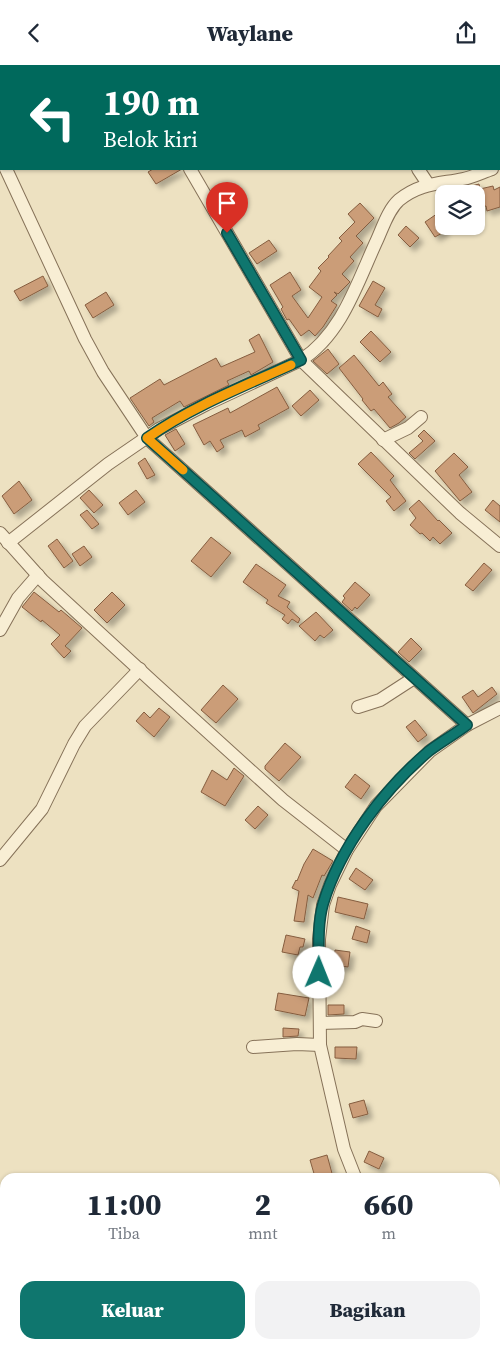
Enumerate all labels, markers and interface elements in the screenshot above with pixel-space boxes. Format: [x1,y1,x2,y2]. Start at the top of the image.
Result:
text: Waylane [207,18,293,48]
icon: back [20,19,48,47]
icon: share [452,19,480,47]
text: 190 m [103,79,199,127]
icon: left [20,85,85,150]
text: Belok kiri [103,124,198,154]
pin [206,182,248,233]
map controls [435,185,485,235]
button: layers [435,185,485,235]
icon: arrive [213,189,241,217]
position arrow [292,946,344,998]
text: 11:00 [87,1184,162,1225]
text: 2 [254,1184,271,1225]
text: 660 [364,1184,413,1225]
text: Tiba [108,1222,140,1244]
text: mnt [248,1222,277,1244]
text: m [381,1222,396,1244]
button: Keluar [20,1281,245,1339]
button: Bagikan [255,1281,480,1339]

